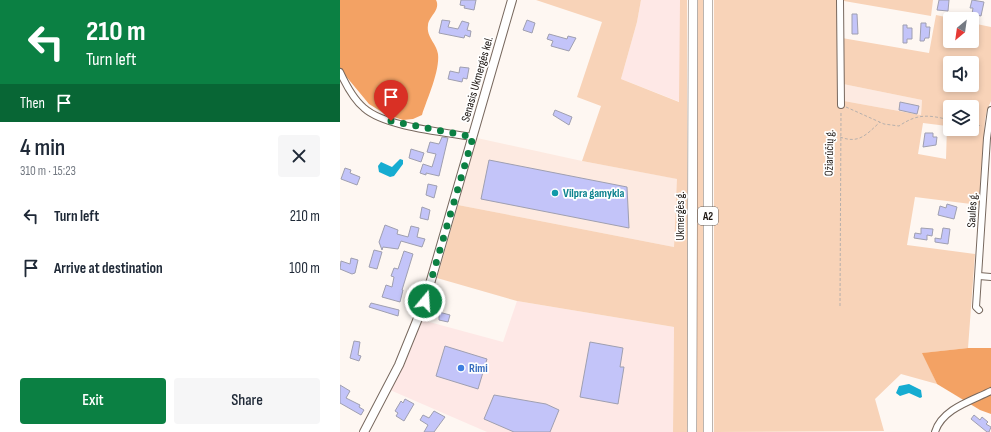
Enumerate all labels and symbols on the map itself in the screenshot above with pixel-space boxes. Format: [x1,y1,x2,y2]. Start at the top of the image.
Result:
north arrow [943,12,979,48]
street label: Senasis Ukmergės kel. [458,35,497,124]
pin [374,80,408,121]
street label: Ožiarūčių g. [822,130,837,176]
place label: Vilpra gamykla [563,186,625,201]
marker: Vilpra gamykla [550,188,560,198]
street label: Ukmergės g. [673,192,688,241]
street label: Saulės g. [964,192,981,228]
road number: A2 [698,207,718,225]
position arrow [404,280,446,322]
place label: Rimi [469,361,488,376]
marker: Rimi [456,363,466,373]

